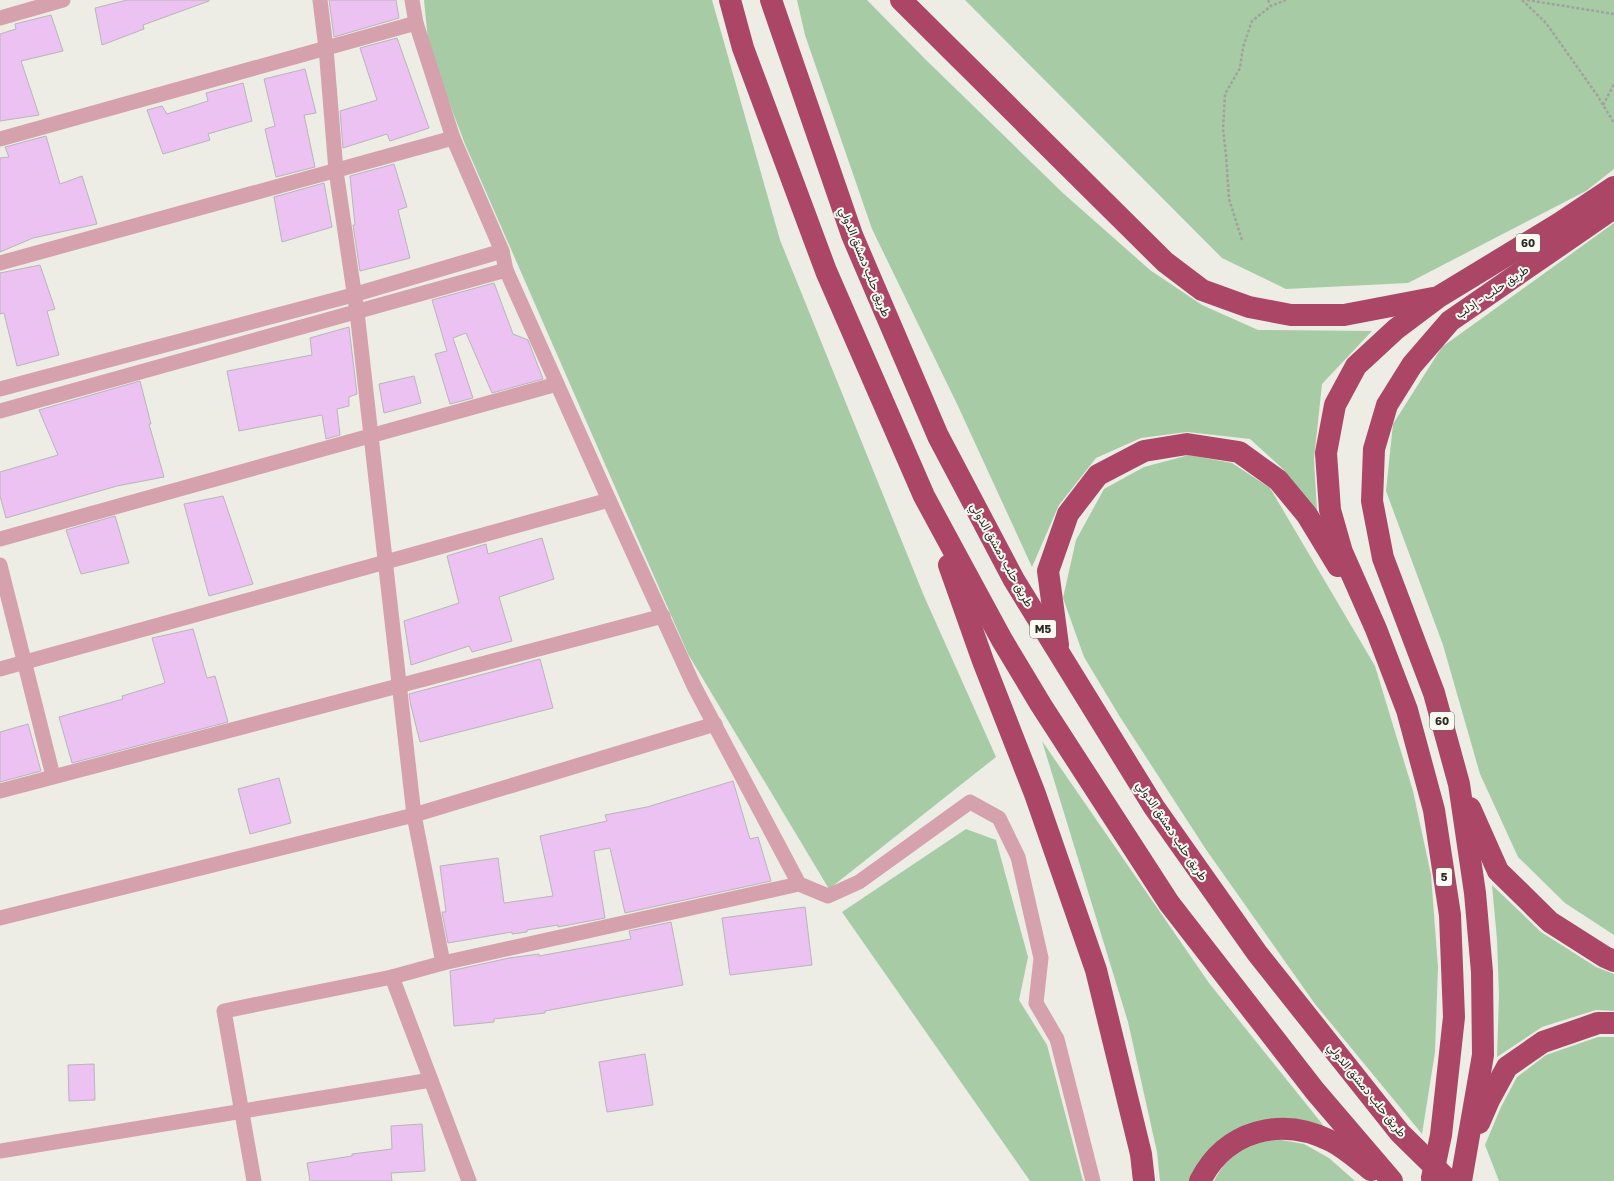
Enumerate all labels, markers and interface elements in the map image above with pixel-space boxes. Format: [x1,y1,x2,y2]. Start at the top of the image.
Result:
street label: طريق حلب دمشق الدولي [834,205,894,320]
road number: 60 [1516,234,1540,252]
street label: طريق حلب - إدلب [1452,261,1532,322]
street label: طريق حلب دمشق الدولي [965,500,1037,611]
road number: M5 [1030,620,1056,638]
road number: 60 [1430,712,1454,730]
street label: طريق حلب دمشق الدولي [1131,778,1211,885]
road number: 5 [1436,868,1452,886]
street label: طريق حلب دمشق الدولي [1322,1039,1410,1142]

